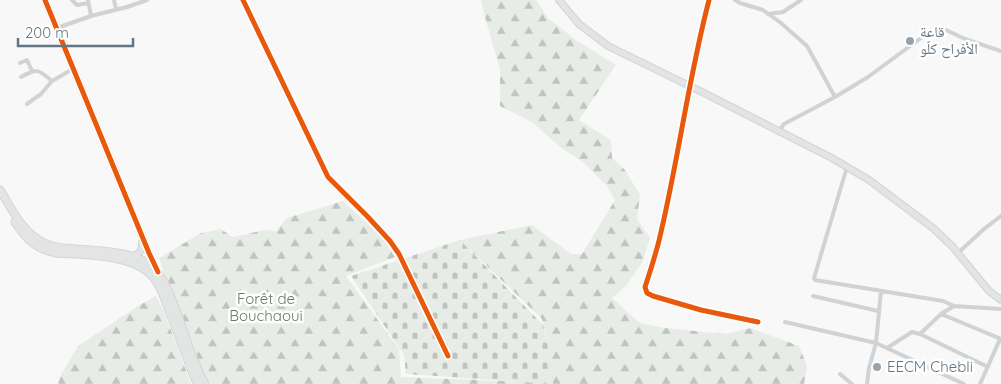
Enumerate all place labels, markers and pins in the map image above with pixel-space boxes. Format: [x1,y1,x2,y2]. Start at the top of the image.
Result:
place label: قاعة الأفراح كلّو [920,22,978,59]
marker: قاعة الأفراح كلّو [904,35,916,47]
place label: EECM Chebli [887,357,973,376]
marker: EECM Chebli [871,361,883,373]

